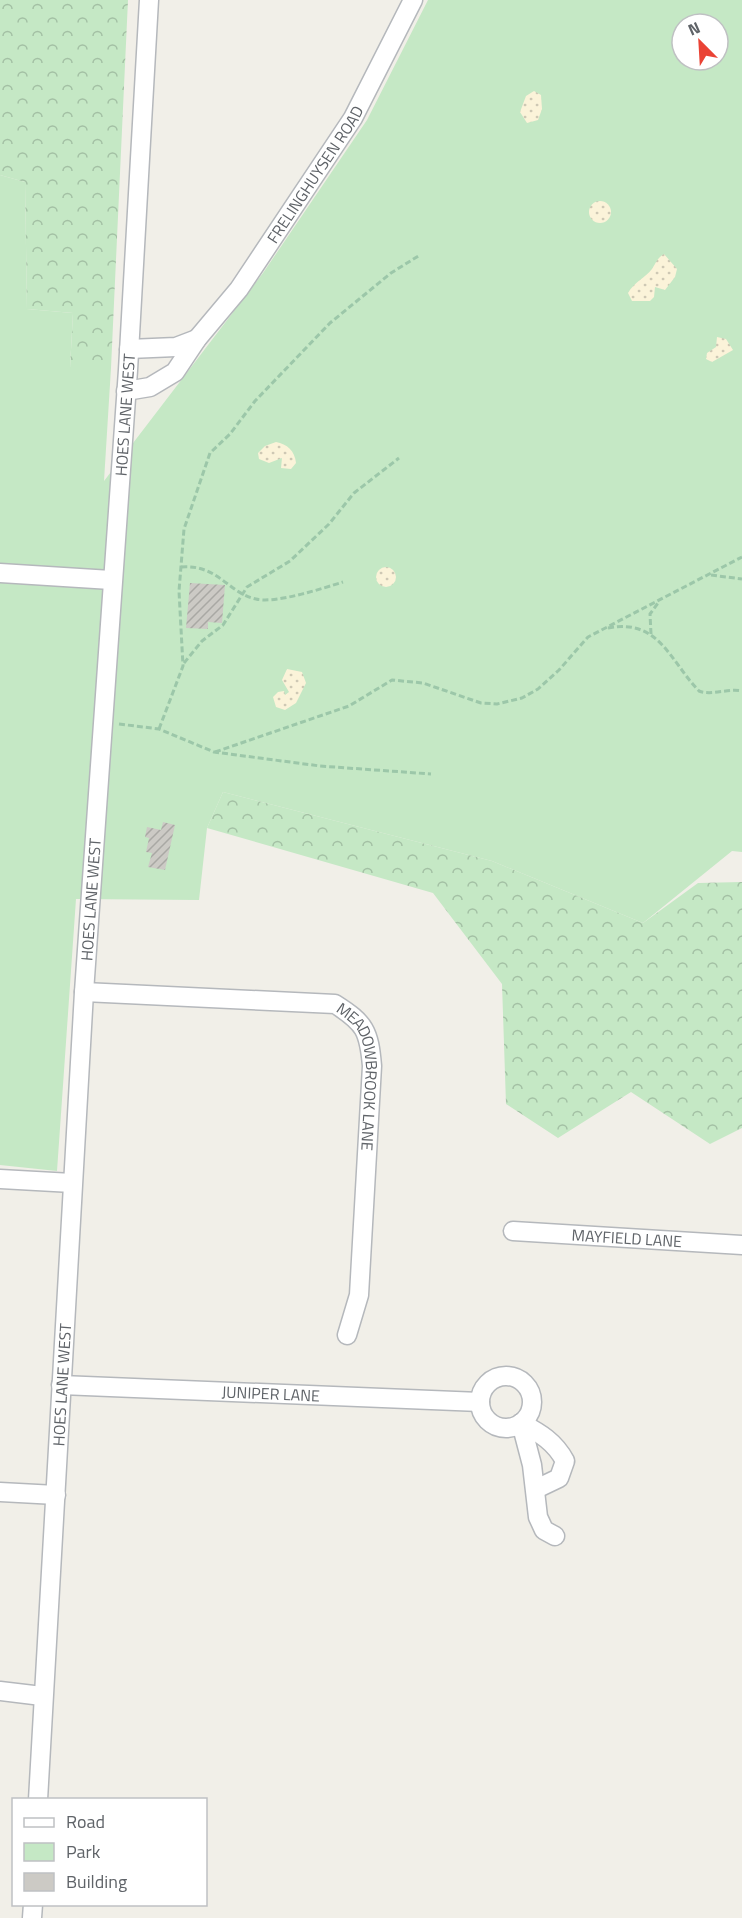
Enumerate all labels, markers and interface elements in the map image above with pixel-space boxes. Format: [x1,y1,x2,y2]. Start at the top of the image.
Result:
north arrow [670,12,730,72]
text: N [684,15,704,42]
street label: FRELINGHUYSEN ROAD [261,101,369,248]
street label: HOES LANE WEST [109,352,141,477]
street label: HOES LANE WEST [74,837,107,962]
street label: MEADOWBROOK LANE [332,996,384,1151]
street label: MAYFIELD LANE [571,1223,683,1253]
street label: HOES LANE WEST [46,1322,77,1447]
street label: JUNIPER LANE [221,1380,321,1408]
legend [12,1798,207,1906]
text: Road [66,1808,105,1835]
text: Park [66,1838,101,1865]
text: Building [66,1868,127,1895]

